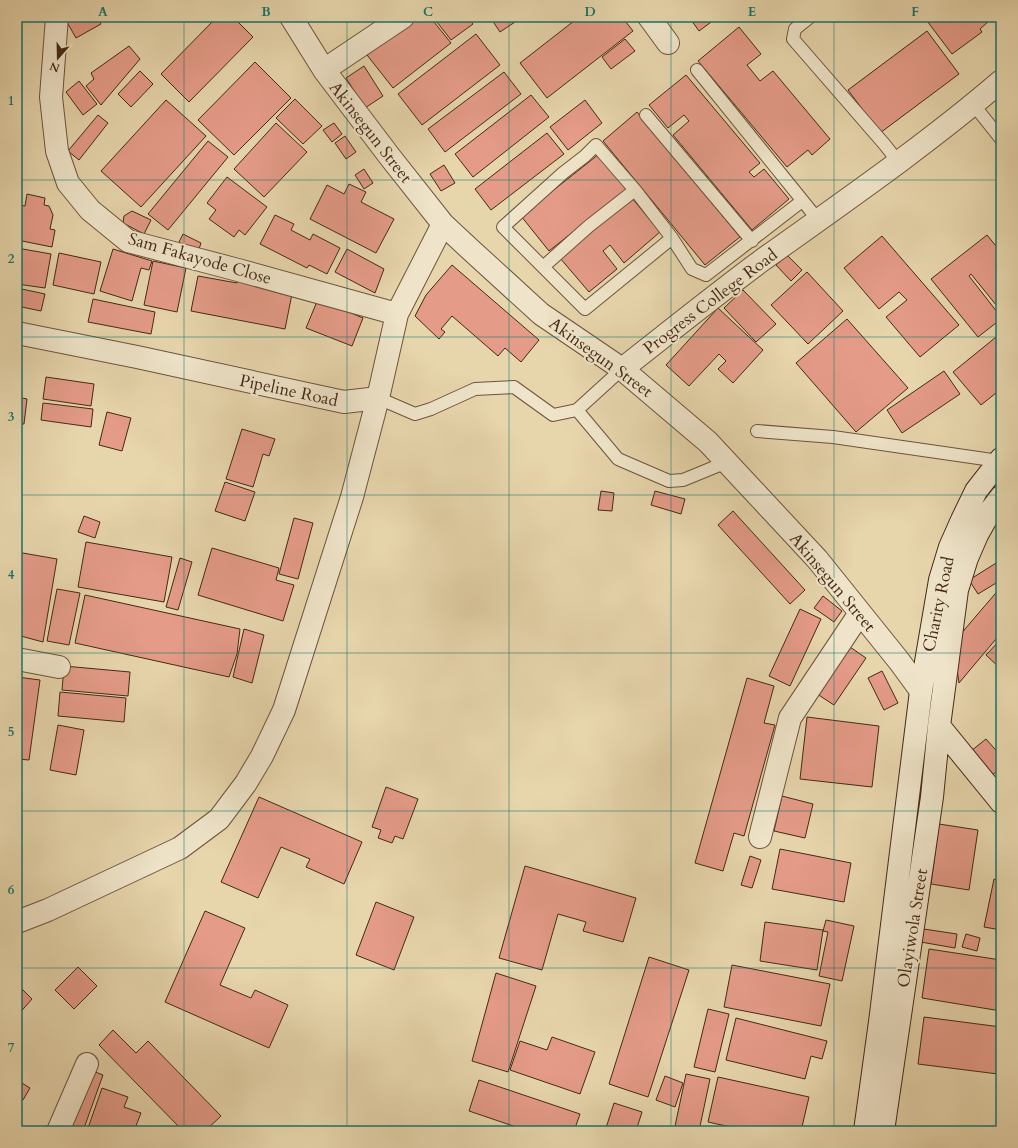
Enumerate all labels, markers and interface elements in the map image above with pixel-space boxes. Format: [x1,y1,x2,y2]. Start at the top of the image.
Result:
text: A [98,3,108,21]
text: B [261,3,271,21]
text: C [423,3,433,21]
text: D [584,3,596,21]
text: E [748,3,756,21]
text: F [911,3,919,21]
north arrow [38,38,78,78]
text: N [47,58,62,76]
street label: Akinsegun Street [324,77,418,188]
text: 1 [8,92,14,110]
street label: Sam Fakayode Close [126,227,274,290]
street label: Progress College Road [638,243,782,359]
text: 2 [8,250,15,268]
street label: Akinsegun Street [544,312,658,403]
street label: Pipeline Road [238,369,340,412]
text: 3 [8,408,15,426]
street label: Akinsegun Street [784,528,881,637]
street label: Charity Road [917,554,960,654]
text: 4 [8,566,15,584]
text: 5 [8,723,14,741]
street label: Olayiwola Street [892,866,933,989]
text: 6 [8,881,15,899]
text: 7 [8,1039,15,1057]

